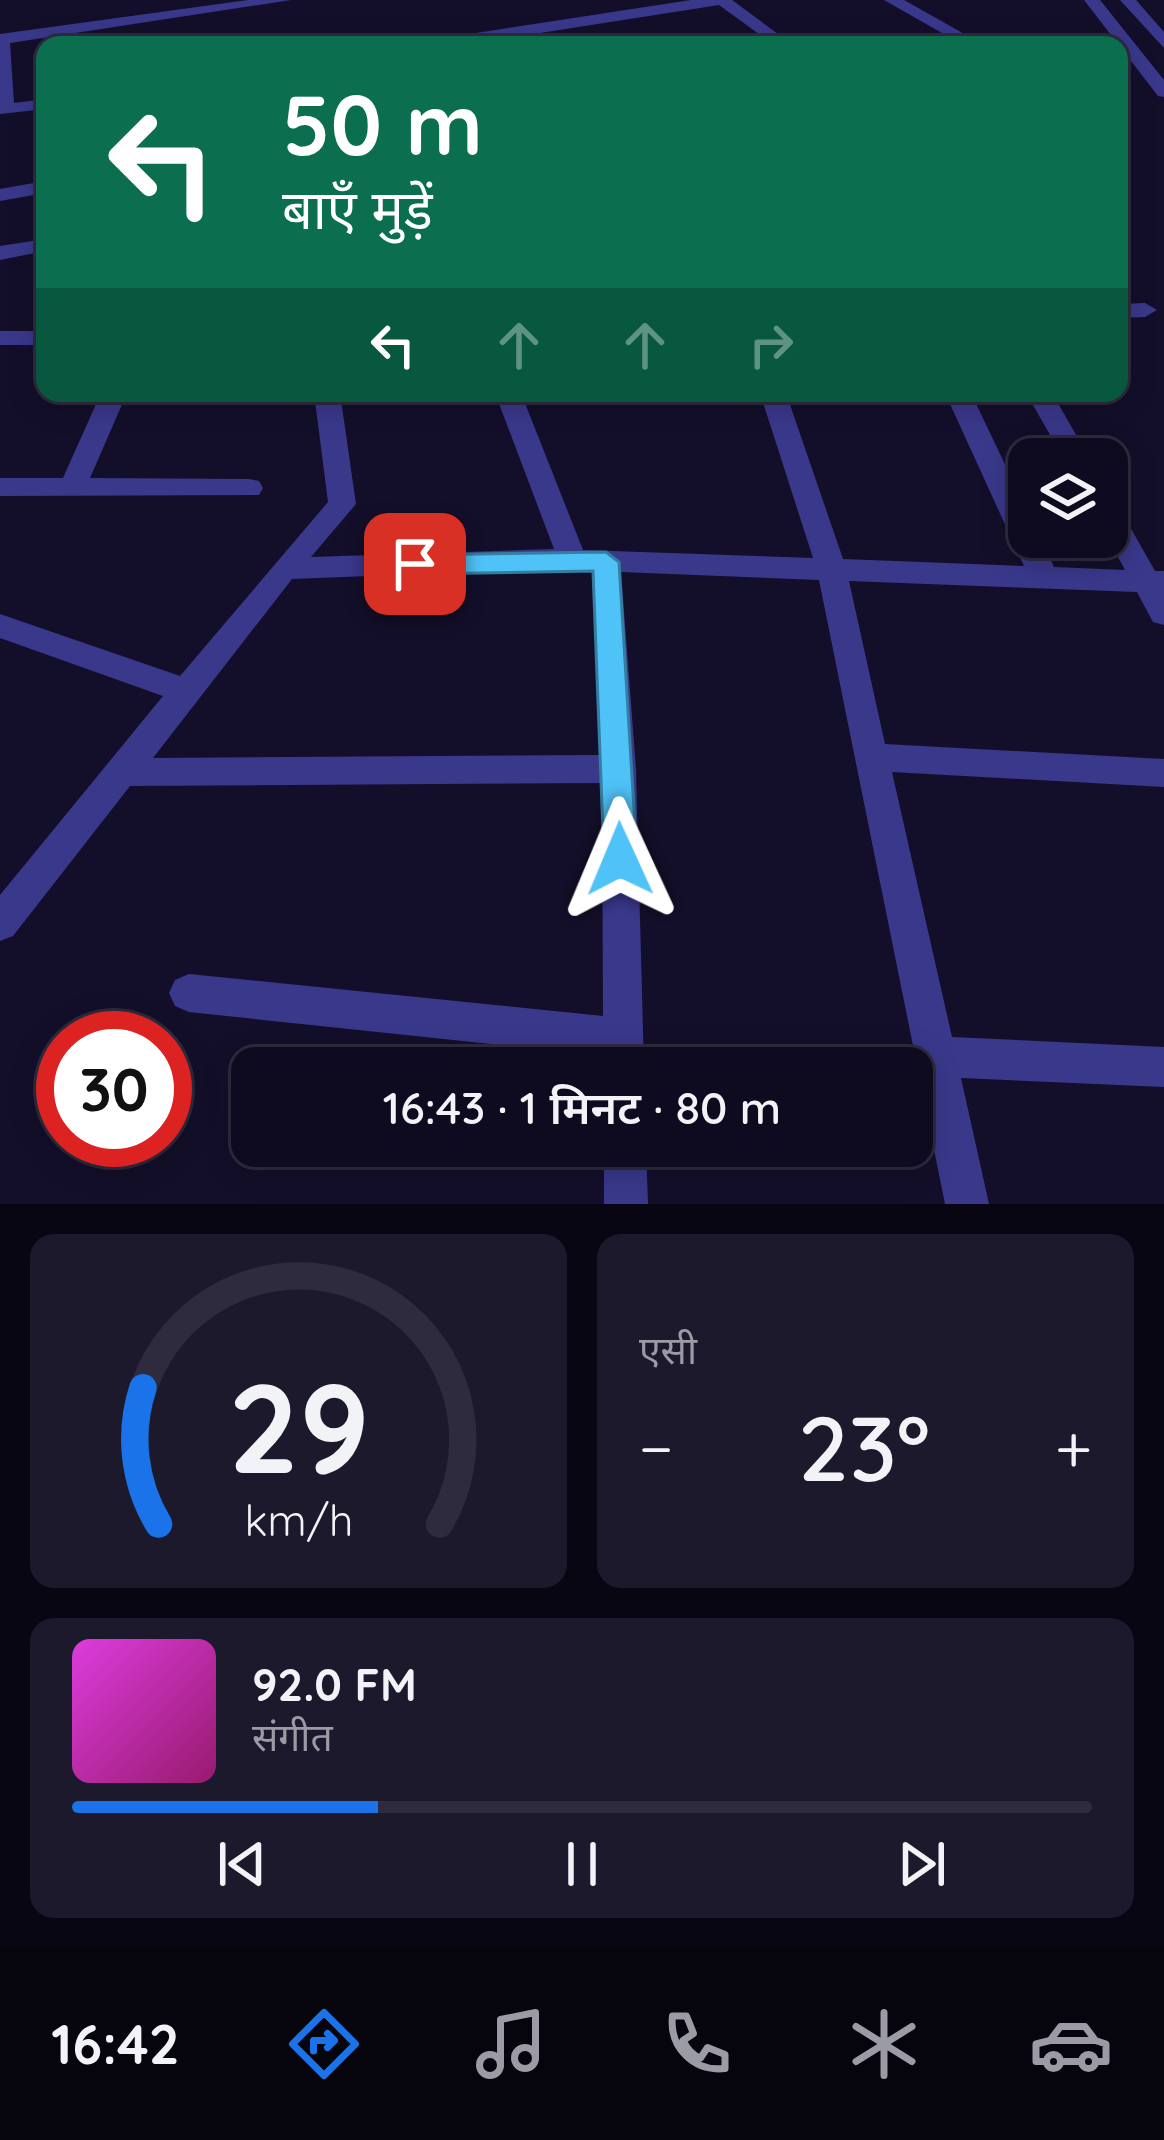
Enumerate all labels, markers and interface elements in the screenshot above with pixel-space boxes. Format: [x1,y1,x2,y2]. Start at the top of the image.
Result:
text: 50 m [282,71,483,176]
icon: left [84,84,240,240]
text: बाएँ मुड़ें [282,175,433,243]
icon: left [360,312,426,378]
icon: ahead [486,312,552,378]
icon: ahead [612,312,678,378]
icon: right [738,312,804,378]
map controls [1008,438,1128,558]
button: layers [1008,438,1128,558]
pin [364,513,466,615]
icon: arrive [382,531,448,597]
position arrow [557,796,683,922]
speed limit sign: 30 [36,1011,192,1167]
text: 16:43 · 1 मिनट · 80 m [383,1079,781,1135]
text: एसी [639,1325,697,1374]
text: 29 [228,1348,369,1504]
text: 23° [798,1391,930,1504]
text: − [639,1406,673,1489]
text: + [1055,1406,1092,1489]
text: km/h [244,1493,353,1547]
text: 92.0 FM [252,1656,417,1712]
text: संगीत [252,1712,333,1761]
icon: previous [209,1831,275,1897]
icon: pause [549,1831,615,1897]
icon: next [889,1831,955,1897]
icon: directions [282,2002,366,2086]
icon: music [469,2002,553,2086]
icon: phone [655,2002,739,2086]
icon: climate [842,2002,926,2086]
icon: car [1029,2002,1113,2086]
text: 16:42 [51,2010,179,2078]

